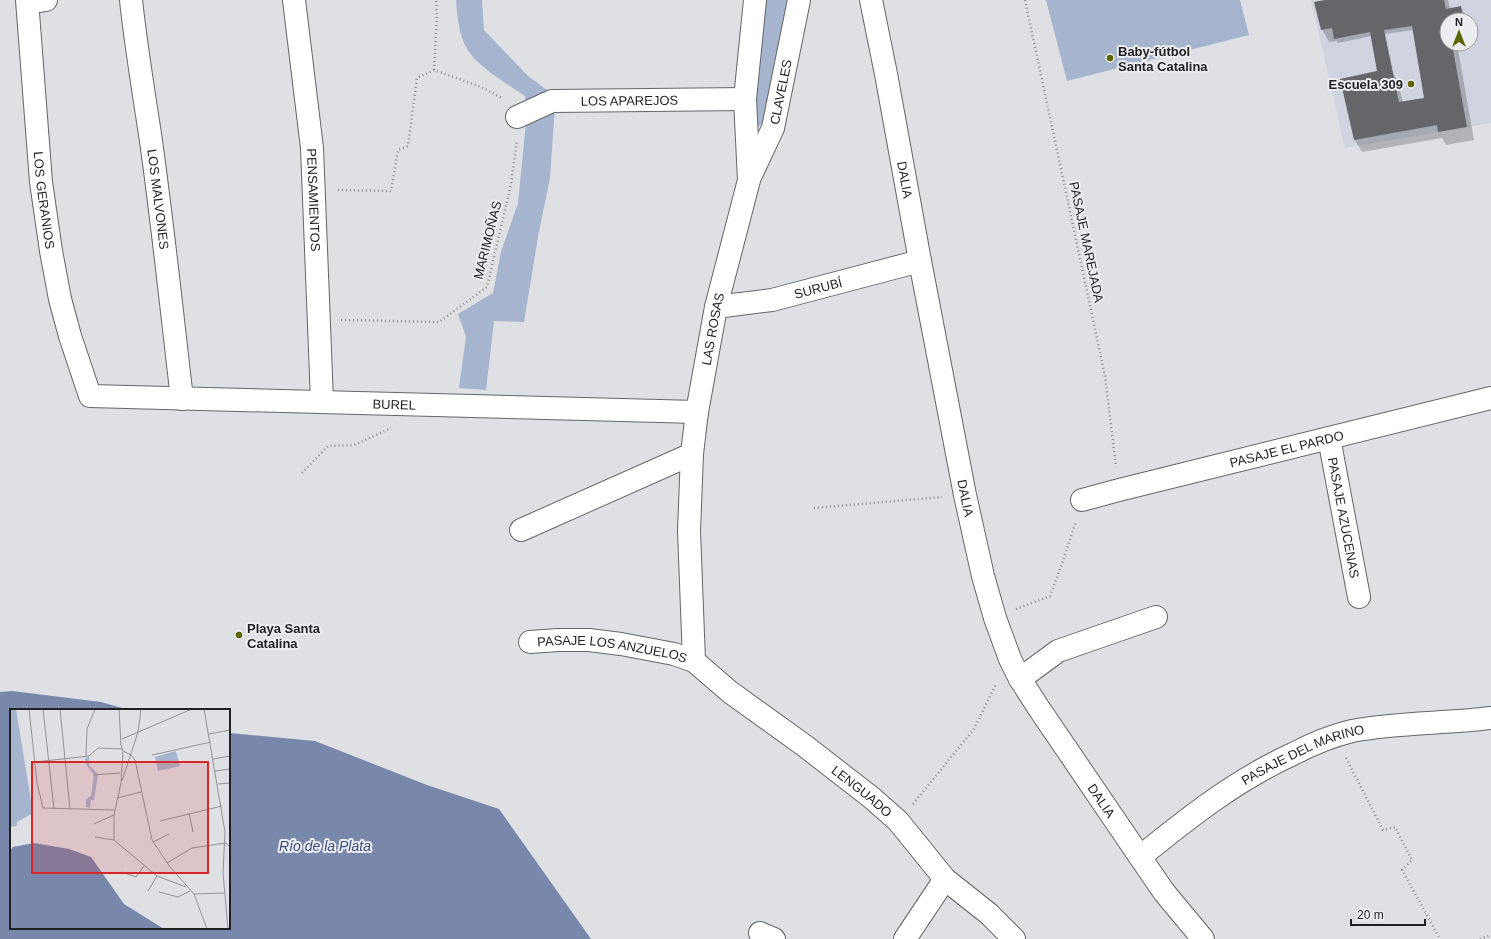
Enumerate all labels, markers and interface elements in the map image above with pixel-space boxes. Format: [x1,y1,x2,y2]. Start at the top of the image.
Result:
north arrow [1439,12,1479,52]
text: N [1455,16,1463,28]
place label: Baby-fútbol Santa Catalina [1118,44,1208,74]
marker: Baby-fútbol Santa Catalina [1105,53,1115,63]
street label: CLAVELES [767,58,795,126]
place label: Escuela 309 [1329,77,1403,92]
marker: Escuela 309 [1406,79,1416,89]
street label: LOS APAREJOS [581,93,679,109]
street label: LOS MALVONES [144,148,172,250]
street label: PENSAMIENTOS [304,148,323,252]
street label: LOS GERANIOS [31,151,58,250]
street label: DALIA [894,160,916,200]
street label: PASAJE MAREJADA [1066,180,1107,304]
street label: MARIMOÑAS [471,199,505,281]
street label: SURUBÍ [792,275,844,302]
street label: LAS ROSAS [699,291,728,367]
street label: BUREL [372,396,416,413]
street label: PASAJE EL PARDO [1228,428,1345,470]
street label: PASAJE AZUCENAS [1325,456,1362,580]
street label: DALIA [954,478,977,518]
place label: Playa Santa Catalina [247,621,321,651]
marker: Playa Santa Catalina [234,630,244,640]
street label: PASAJE LOS ANZUELOS [537,633,689,666]
inset map [10,709,230,929]
street label: PASAJE DEL MARINO [1239,722,1365,788]
street label: LENGUADO [829,763,895,820]
street label: DALIA [1084,781,1118,821]
water label: Río de la Plata [279,838,371,854]
scale bar [1351,901,1425,927]
text: 20 m [1357,908,1384,922]

